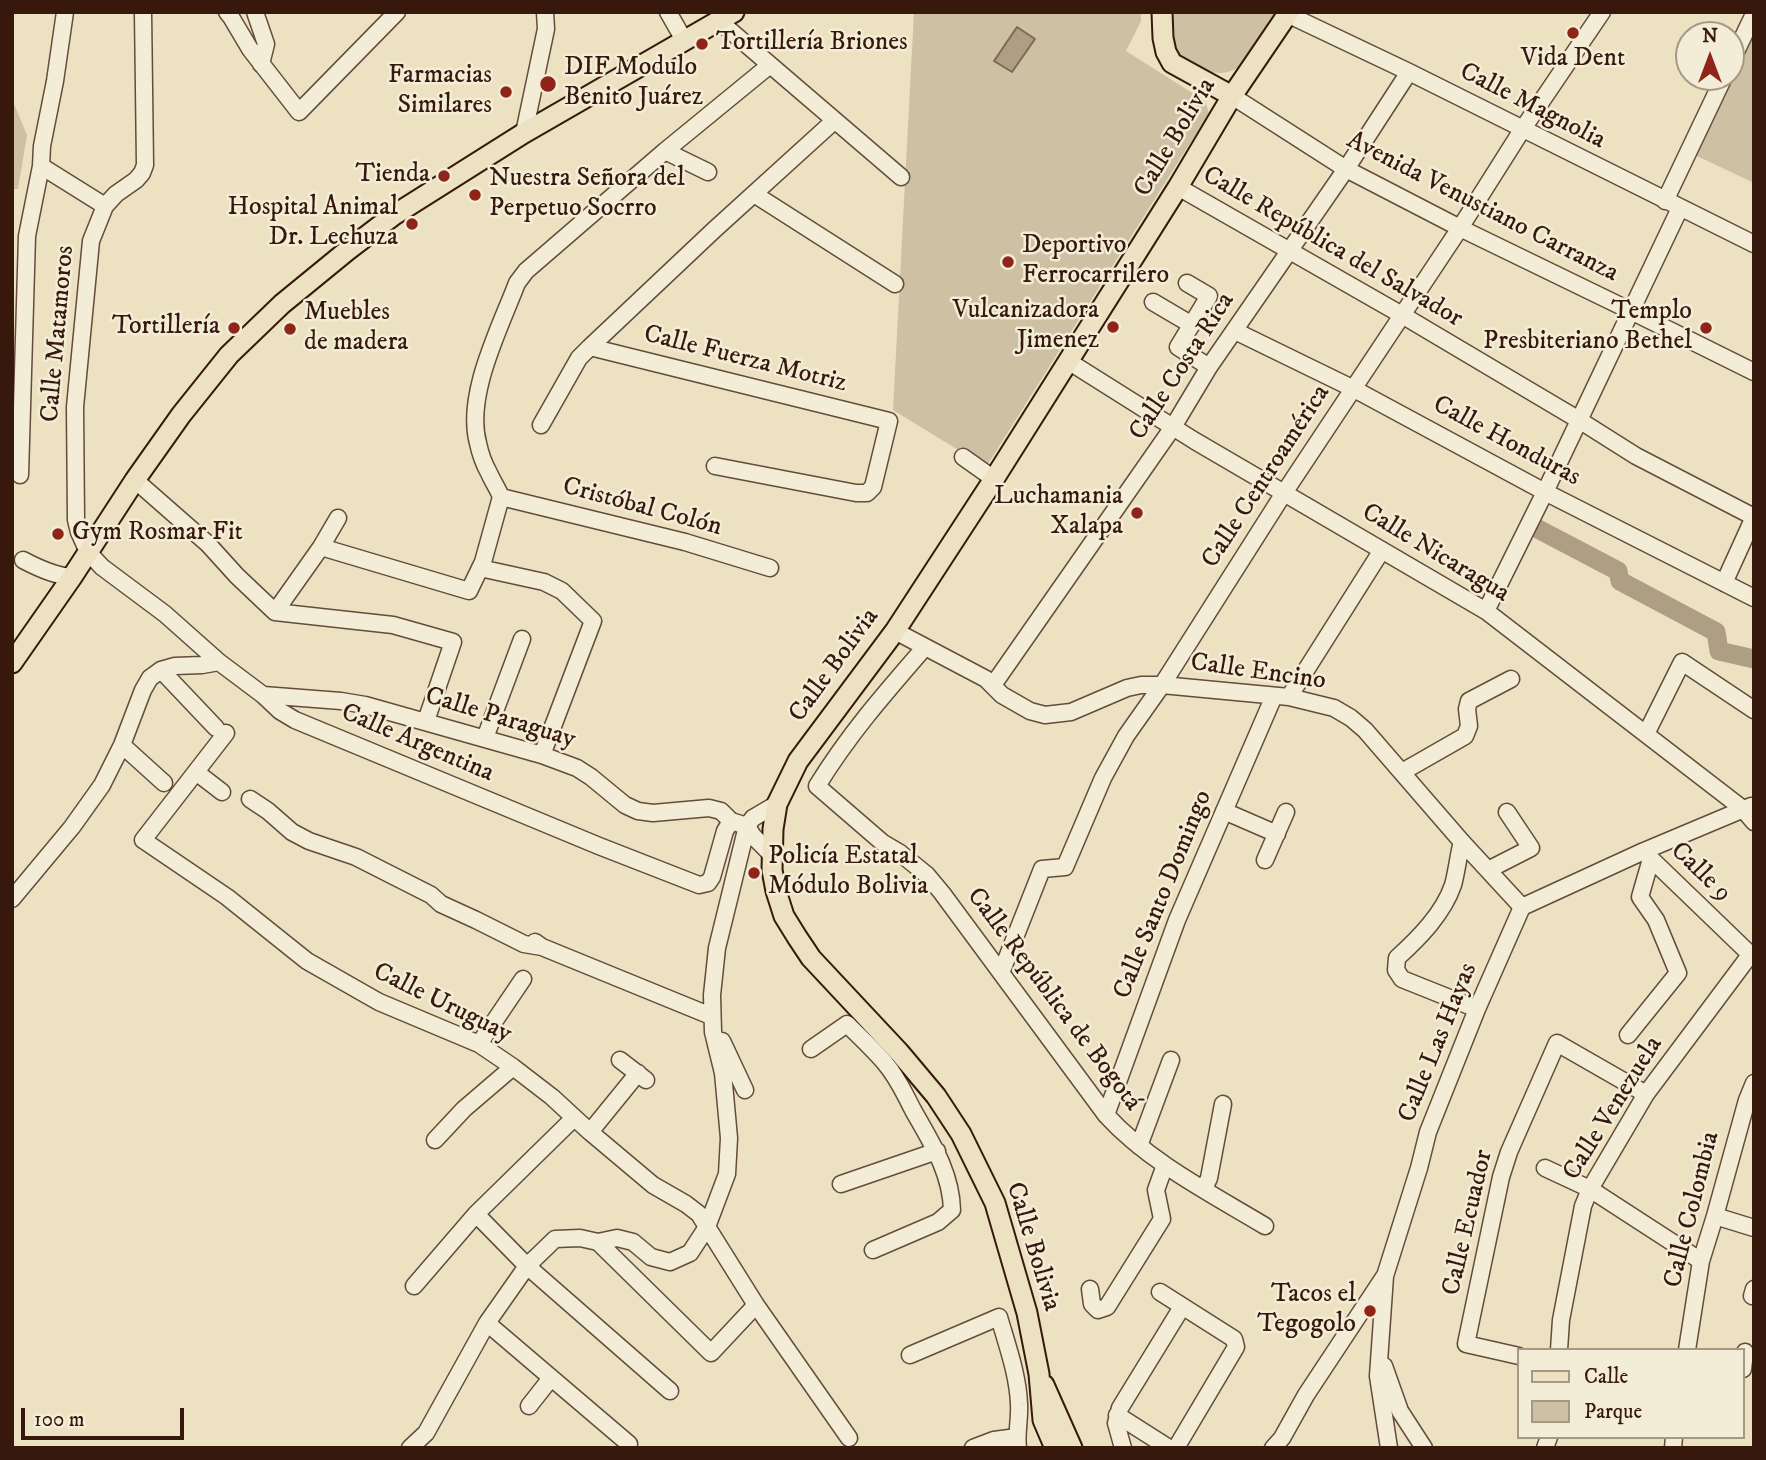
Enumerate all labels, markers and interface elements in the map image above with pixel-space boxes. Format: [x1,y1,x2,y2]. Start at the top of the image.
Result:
north arrow [1675,21,1745,91]
marker: Vida Dent [1565,25,1581,41]
text: N [1702,25,1718,48]
place label: Tortillería Briones [716,28,908,60]
marker: Tortillería Briones [694,36,710,52]
place label: Vida Dent [1521,44,1625,76]
place label: DIF Modulo Benito Juárez [564,53,703,114]
street label: Calle Magnolia [1454,57,1610,157]
place label: Farmacias Similares [388,61,492,122]
street label: Calle Bolivia [1128,73,1224,203]
marker: DIF Modulo Benito Juárez [538,74,558,94]
marker: Farmacias Similares [498,84,514,100]
street label: Avenida Venustiano Carranza [1341,126,1623,290]
place label: Tienda [355,160,430,192]
street label: Calle República del Salvador [1196,161,1468,335]
place label: Nuestra Señora del Perpetuo Socrro [489,164,685,226]
marker: Tienda [436,168,452,184]
marker: Nuestra Señora del Perpetuo Socrro [467,187,483,203]
place label: Hospital Animal Dr. Lechuza [228,193,398,255]
marker: Hospital Animal Dr. Lechuza [404,216,420,232]
place label: Deportivo Ferrocarrilero [1022,231,1169,292]
street label: Calle Matamoros [36,244,82,424]
marker: Deportivo Ferrocarrilero [1000,254,1016,270]
street label: Calle Costa Rica [1124,287,1242,447]
place label: Vulcanizadora Jimenez [953,296,1099,358]
place label: Templo Presbiteriano Bethel [1483,297,1692,358]
place label: Muebles de madera [304,298,408,360]
place label: Tortillería [112,312,220,344]
marker: Vulcanizadora Jimenez [1105,319,1121,335]
marker: Tortillería [226,320,242,336]
street label: Calle Fuerza Motriz [640,320,850,400]
marker: Templo Presbiteriano Bethel [1698,320,1714,336]
marker: Muebles de madera [282,321,298,337]
street label: Calle Centroamérica [1196,380,1338,574]
street label: Calle Honduras [1427,390,1585,494]
street label: Cristóbal Colón [559,472,725,544]
place label: Luchamania Xalapa [994,482,1123,544]
street label: Calle Nicaragua [1355,498,1515,610]
marker: Luchamania Xalapa [1129,505,1145,521]
place label: Gym Rosmar Fit [72,518,243,550]
marker: Gym Rosmar Fit [50,526,66,542]
street label: Calle Bolivia [783,603,887,729]
street label: Calle Encino [1188,648,1328,698]
street label: Calle Paraguay [421,681,579,757]
street label: Calle Argentina [336,698,498,790]
street label: Calle Santo Domingo [1108,786,1220,1004]
street label: Calle 9 [1663,836,1737,910]
place label: Policía Estatal Módulo Bolivia [768,842,928,903]
marker: Policía Estatal Módulo Bolivia [746,865,762,881]
street label: Calle República de Bogotá [959,882,1147,1118]
street label: Calle Uruguay [368,957,516,1051]
street label: Calle Las Hayas [1393,959,1485,1127]
street label: Calle Venezuela [1557,1031,1671,1187]
street label: Calle Colombia [1659,1129,1727,1291]
street label: Calle Ecuador [1437,1147,1501,1299]
street label: Calle Bolivia [998,1179,1066,1315]
place label: Tacos el Tegogolo [1257,1280,1356,1342]
marker: Tacos el Tegogolo [1362,1303,1378,1319]
legend [1518,1348,1745,1439]
text: Calle [1584,1364,1628,1390]
scale bar [24,1394,187,1438]
text: Parque [1584,1399,1642,1425]
text: 100 m [34,1407,85,1433]

